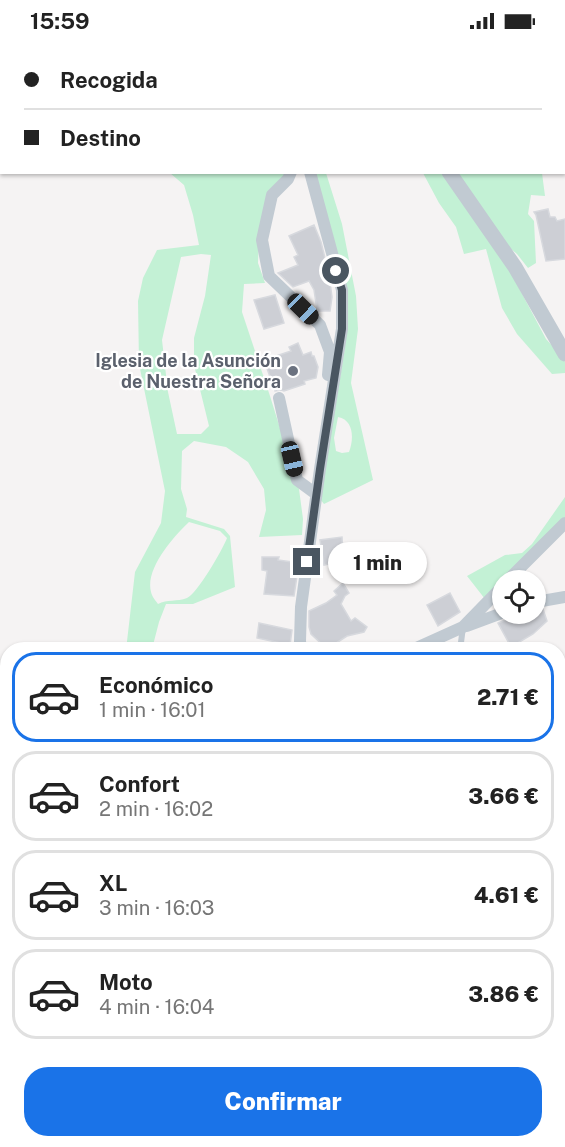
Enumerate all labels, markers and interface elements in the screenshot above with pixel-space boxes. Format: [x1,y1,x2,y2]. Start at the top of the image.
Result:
text: 15:59 [30,8,90,34]
text: Recogida [60,67,158,93]
text: Destino [60,125,141,151]
route start [322,257,349,284]
car [284,290,322,328]
place label: Iglesia de la Asunción de Nuestra Señora [95,350,281,392]
marker: Iglesia de la Asunción de Nuestra Señora [286,364,300,378]
car [279,439,305,479]
callout: 1 min [328,541,427,583]
route end [293,548,320,575]
text: 1 min [353,551,402,575]
map controls [492,570,546,624]
button: locate [492,570,546,624]
icon: car [27,670,81,724]
text: Económico [99,672,214,698]
text: 2.71 € [477,684,539,710]
text: 1 min · 16:01 [99,698,206,722]
icon: car [27,769,81,823]
text: Confort [99,771,180,797]
text: 3.66 € [468,783,539,809]
text: 2 min · 16:02 [99,797,213,821]
icon: car [27,868,81,922]
text: XL [99,870,127,896]
text: 4.61 € [474,882,539,908]
text: 3 min · 16:03 [99,896,214,920]
icon: car [27,967,81,1021]
text: Moto [99,969,153,995]
text: 3.86 € [468,981,539,1007]
text: 4 min · 16:04 [99,995,214,1019]
button: Confirmar [24,1067,542,1136]

